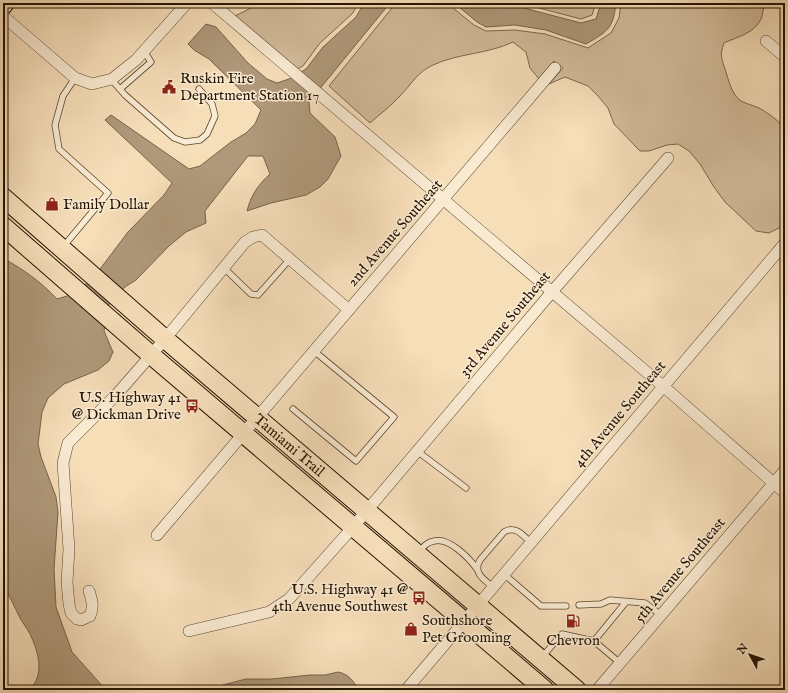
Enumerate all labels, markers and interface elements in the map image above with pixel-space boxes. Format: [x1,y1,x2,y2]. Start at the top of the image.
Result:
place label: Ruskin Fire Department Station 17 [180,69,319,105]
public building icon: Ruskin Fire Department Station 17 [161,79,177,95]
street label: 2nd Avenue Southeast [343,176,447,290]
place label: Family Dollar [63,195,150,214]
shop icon: Family Dollar [44,196,60,212]
street label: 3rd Avenue Southeast [455,267,555,381]
street label: 4th Avenue Southeast [570,357,670,471]
place label: U.S. Highway 41 @ Dickman Drive [72,388,181,424]
bus stop icon: U.S. Highway 41 @ Dickman Drive [184,398,200,414]
street label: Tamiami Trail [250,410,330,481]
street label: 5th Avenue Southeast [631,514,729,626]
place label: U.S. Highway 41 @ 4th Avenue Southwest [272,580,408,616]
bus stop icon: U.S. Highway 41 @ 4th Avenue Southwest [411,590,427,606]
place label: Southshore Pet Grooming [422,611,512,647]
fuel station icon: Chevron [565,613,581,629]
shop icon: Southshore Pet Grooming [403,621,419,637]
place label: Chevron [546,631,600,650]
north arrow [730,635,770,675]
text: N [734,641,752,658]

